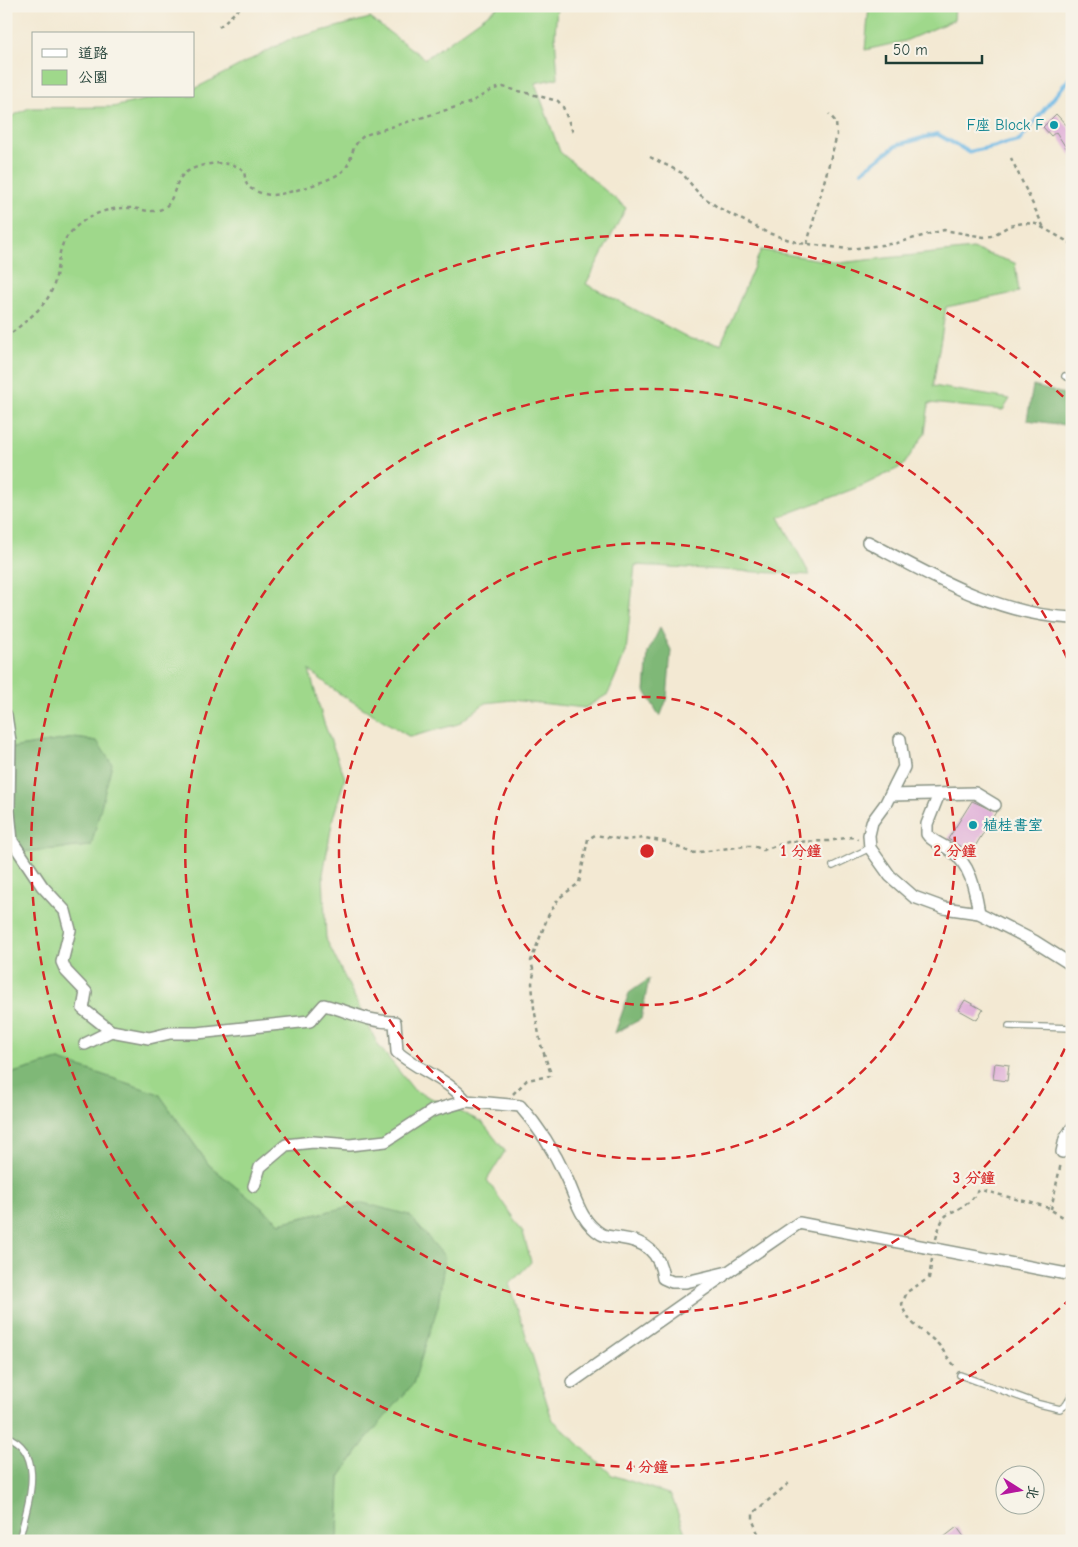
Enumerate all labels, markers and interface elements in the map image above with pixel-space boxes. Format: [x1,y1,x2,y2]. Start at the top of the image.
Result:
legend [32,32,195,98]
scale bar [886,32,982,64]
text: 50 m [893,41,928,59]
text: 道路 [78,44,108,62]
text: 公園 [78,68,108,86]
place label: F座 Block F [967,116,1044,134]
marker: F座 Block F [1048,119,1060,131]
place label: 植桂書室 [983,816,1043,834]
marker: 植桂書室 [967,819,979,831]
centre of rings [638,842,656,860]
text: 1 分鐘 [780,842,822,860]
text: 2 分鐘 [934,842,976,860]
text: 3 分鐘 [953,1169,995,1187]
text: 4 分鐘 [626,1458,668,1476]
north arrow [996,1464,1046,1514]
text: 北 [1023,1484,1042,1501]

